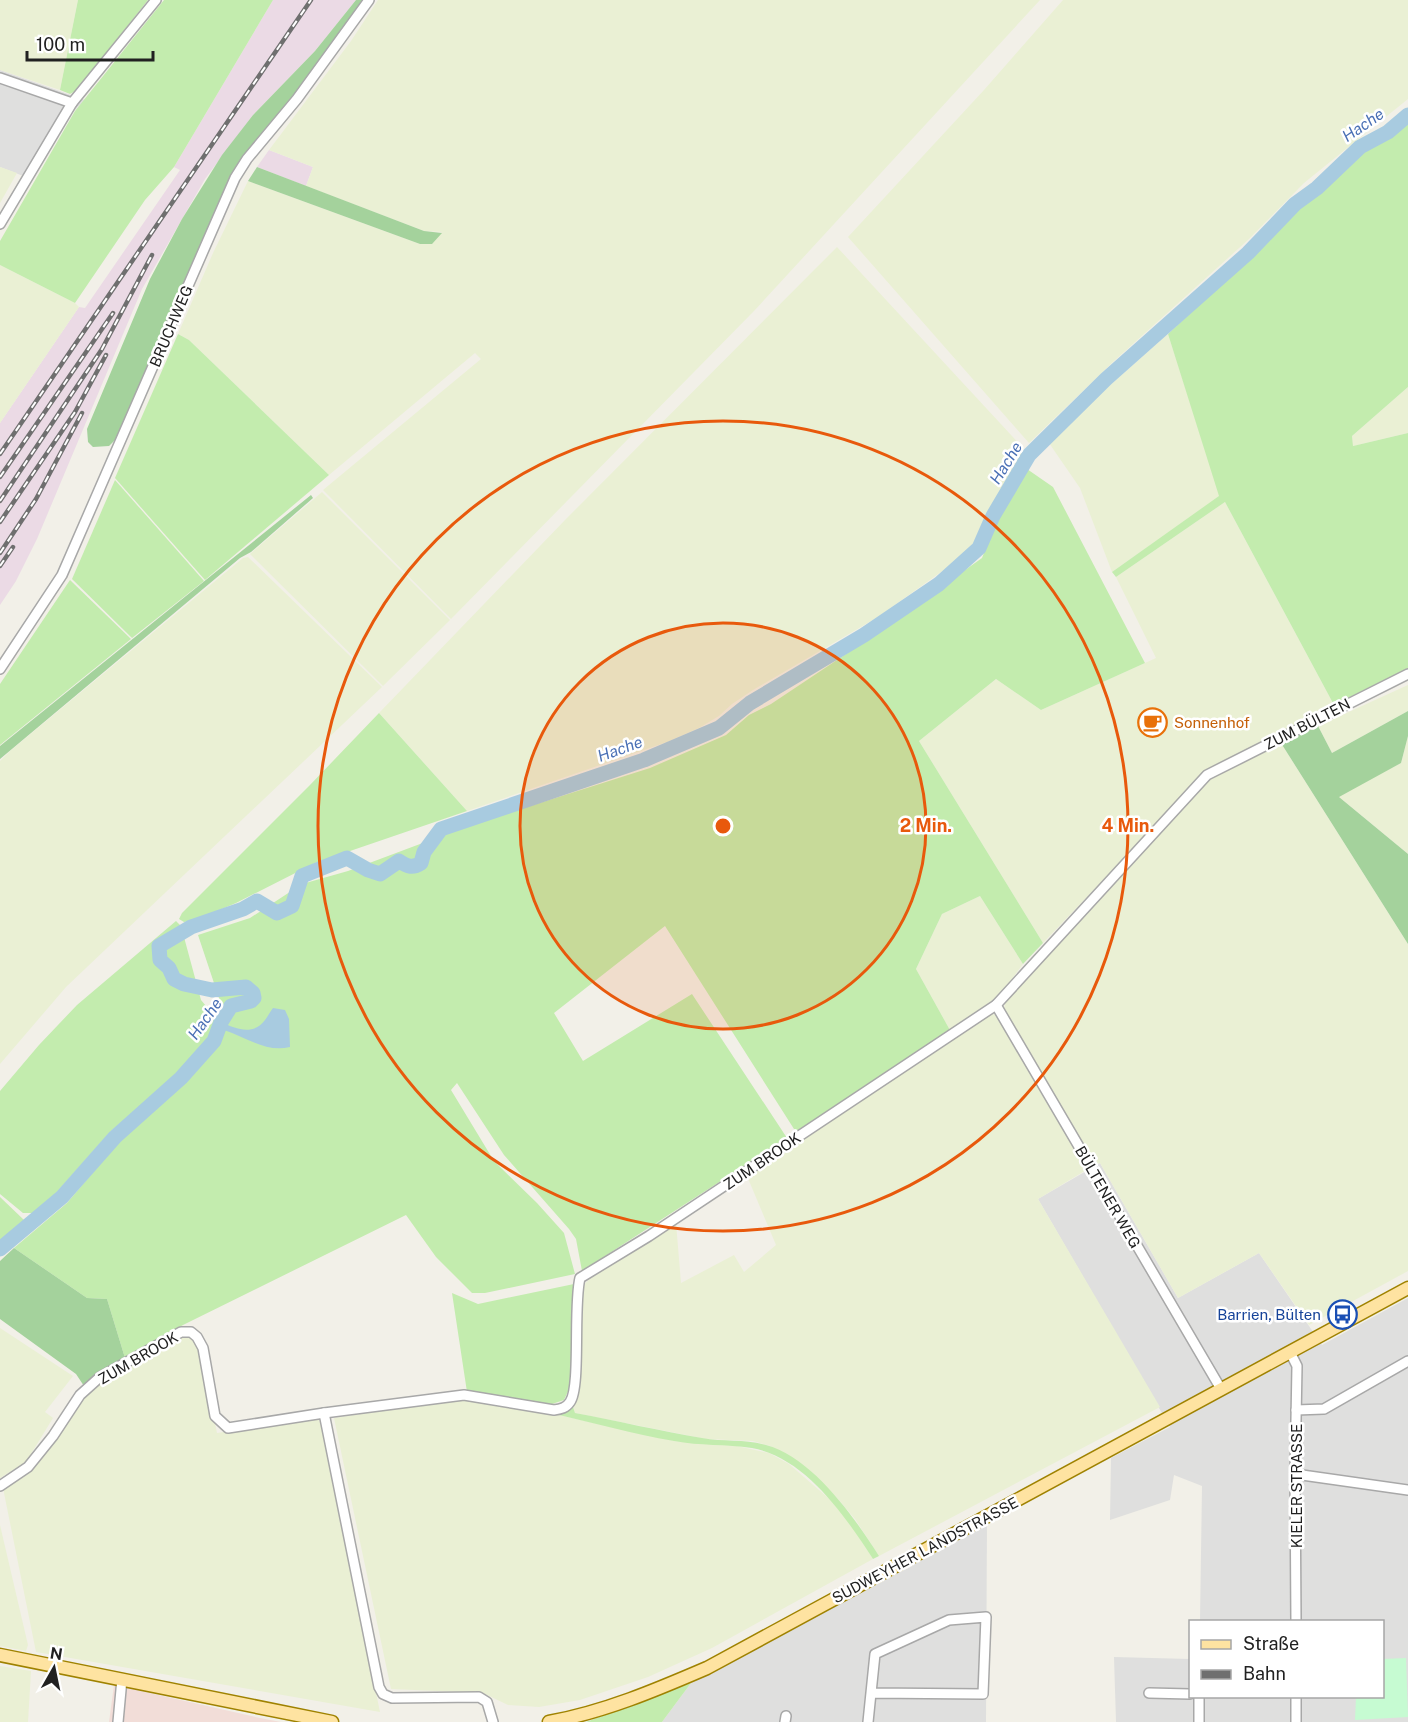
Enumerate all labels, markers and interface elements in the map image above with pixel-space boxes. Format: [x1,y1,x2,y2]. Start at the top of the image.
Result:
scale bar [27,24,153,62]
text: 100 m [36,34,85,55]
water label: Hache [1338,104,1388,146]
street label: BRUCHWEG [146,283,196,369]
water label: Hache [986,438,1026,488]
street label: ZUM BÜLTEN [1261,694,1353,753]
cafe icon: Sonnenhof [1137,706,1169,738]
place label: Sonnenhof [1174,714,1250,731]
water label: Hache [595,732,645,766]
text: 2 Min. [900,815,952,836]
text: 4 Min. [1102,815,1154,836]
centre of rings [713,816,733,836]
water label: Hache [184,994,226,1043]
street label: ZUM BROOK [720,1129,804,1193]
street label: BÜLTENER WEG [1072,1143,1145,1251]
bus stop icon: Barrien, Bülten [1326,1298,1358,1330]
place label: Barrien, Bülten [1217,1306,1321,1323]
street label: ZUM BROOK [95,1328,181,1388]
street label: KIELER STRASSE [1288,1424,1305,1548]
street label: SUDWEYHER LANDSTRASSE [829,1494,1021,1606]
legend [1189,1620,1384,1698]
text: Straße [1243,1633,1299,1654]
north arrow [24,1638,84,1698]
text: N [49,1643,64,1664]
text: Bahn [1243,1663,1286,1684]

